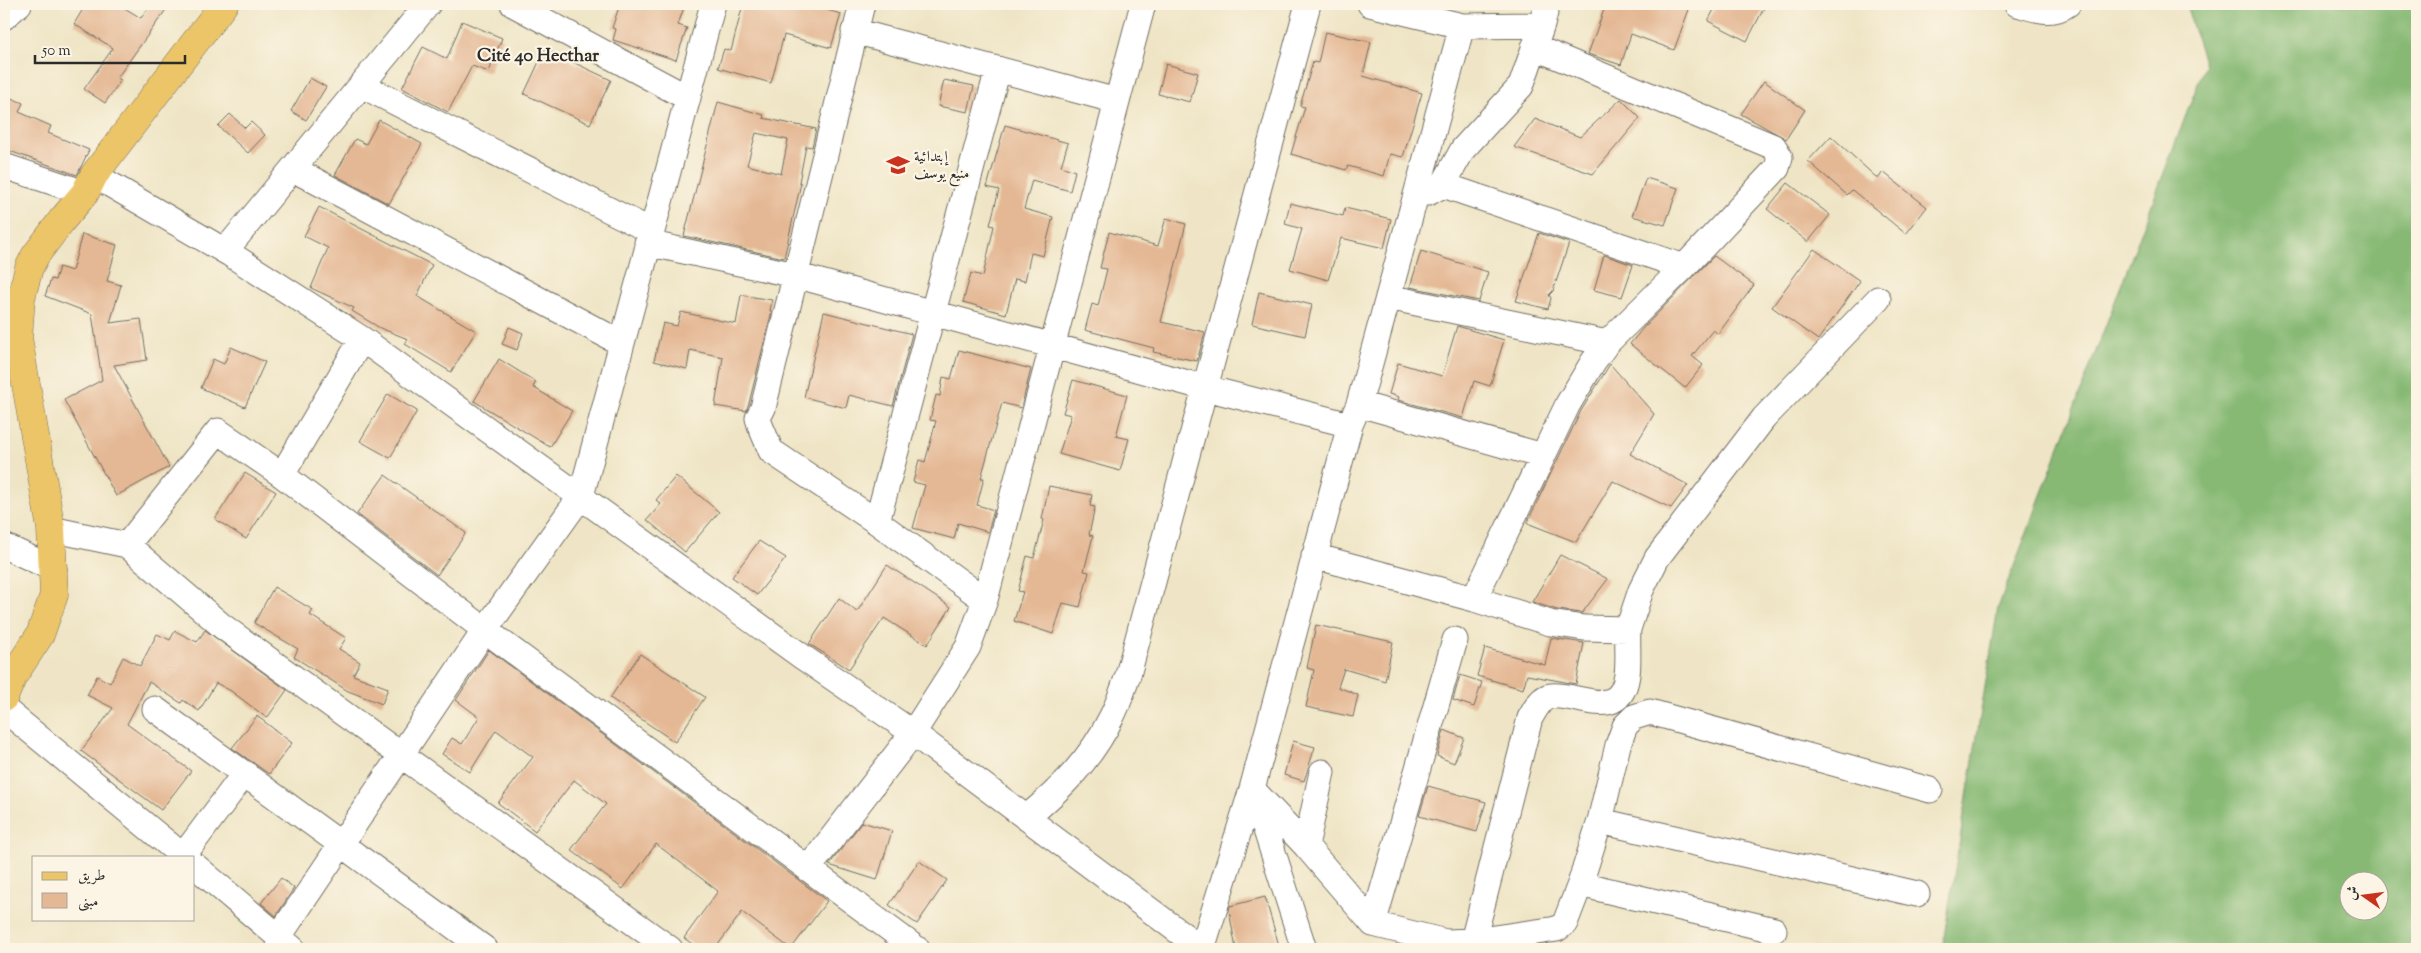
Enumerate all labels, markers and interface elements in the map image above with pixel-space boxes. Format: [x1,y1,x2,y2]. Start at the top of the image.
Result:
scale bar [35,32,185,64]
text: 50 m [41,41,71,62]
district label: Cité 40 Hecthar [477,44,599,70]
place label: إبتدائية منيع يوسف [914,147,969,187]
school or university icon: إبتدائية منيع يوسف [885,152,911,178]
legend [32,856,195,920]
text: طريق [78,866,105,887]
north arrow [2338,870,2388,920]
text: ش [2342,884,2365,902]
text: مبنى [78,892,98,913]

